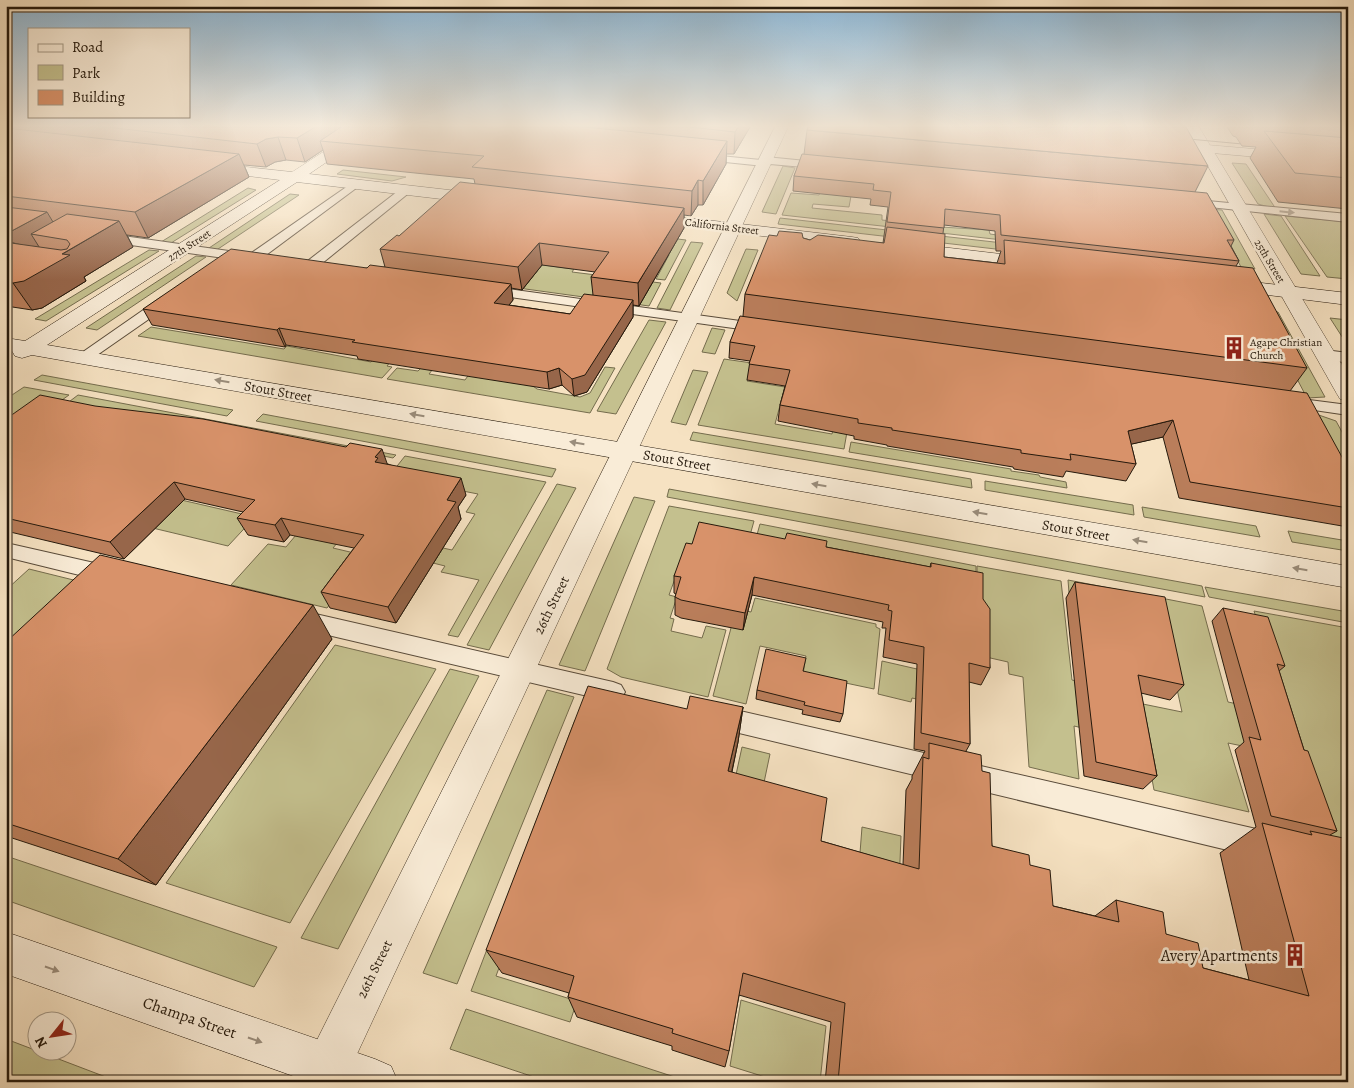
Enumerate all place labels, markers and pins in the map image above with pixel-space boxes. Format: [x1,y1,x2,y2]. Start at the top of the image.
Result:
building icon: Agape Christian Church [1221,335,1247,361]
place label: Agape Christian Church [1249,335,1322,363]
building icon: Avery Apartments [1282,942,1308,968]
place label: Avery Apartments [1160,945,1278,967]

